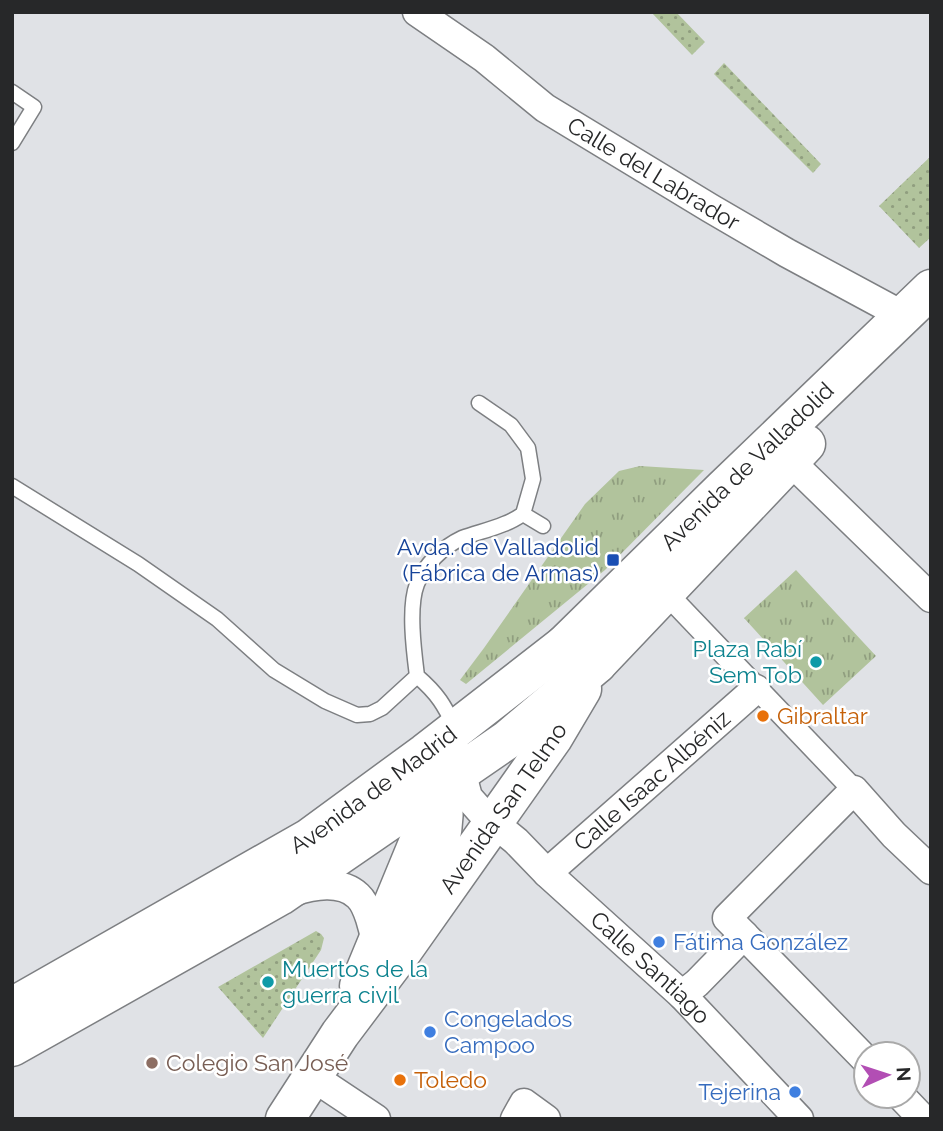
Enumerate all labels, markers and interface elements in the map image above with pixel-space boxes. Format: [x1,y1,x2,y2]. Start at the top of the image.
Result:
street label: Calle del Labrador [563,111,745,235]
street label: Avenida de Valladolid [655,376,839,555]
place label: Avda. de Valladolid (Fábrica de Armas) [397,533,599,586]
marker: Avda. de Valladolid (Fábrica de Armas) [605,552,621,568]
place label: Plaza Rabí Sem Tob [693,635,803,688]
marker: Plaza Rabí Sem Tob [808,654,824,670]
place label: Gibraltar [777,702,868,729]
street label: Calle Isaac Albéniz [568,704,735,856]
marker: Gibraltar [755,708,771,724]
street label: Avenida San Telmo [434,718,572,898]
street label: Avenida de Madrid [285,720,462,859]
street label: Calle Santiago [585,905,716,1029]
place label: Fátima González [673,928,848,955]
marker: Fátima González [651,934,667,950]
place label: Muertos de la guerra civil [282,955,428,1008]
marker: Muertos de la guerra civil [260,974,276,990]
place label: Congelados Campoo [444,1005,572,1058]
marker: Congelados Campoo [422,1024,438,1040]
north arrow [852,1040,922,1110]
place label: Colegio San José [166,1049,348,1076]
marker: Colegio San José [144,1055,160,1071]
place label: Toledo [414,1066,487,1093]
text: N [893,1066,915,1082]
marker: Toledo [392,1072,408,1088]
place label: Tejerina [698,1078,781,1105]
marker: Tejerina [787,1084,803,1100]

